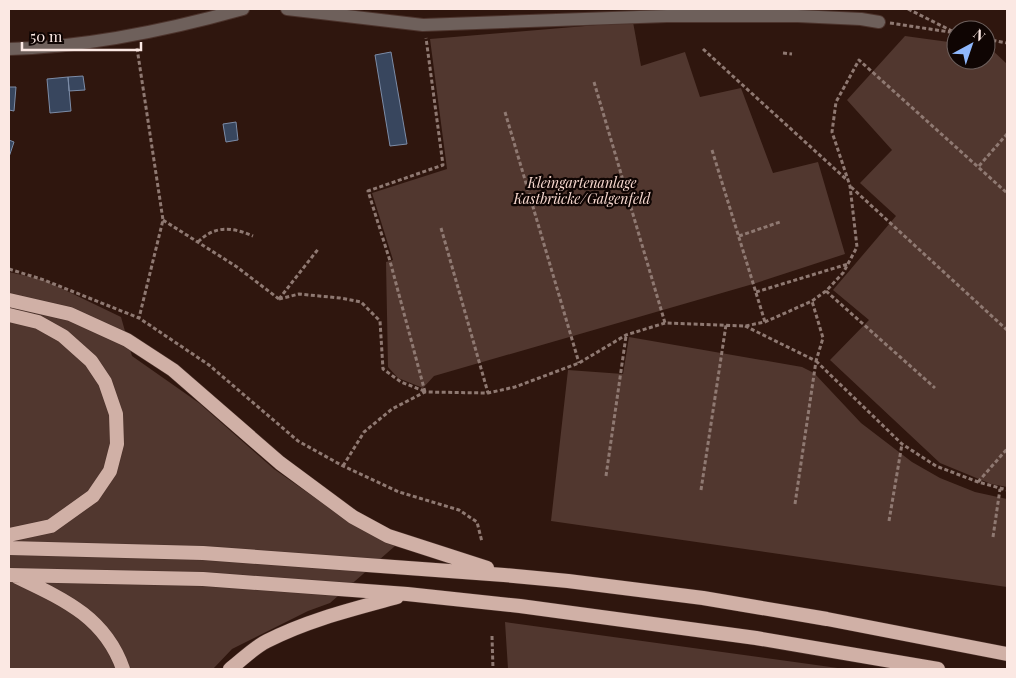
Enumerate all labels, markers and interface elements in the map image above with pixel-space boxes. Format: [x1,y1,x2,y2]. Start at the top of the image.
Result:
scale bar [22,20,141,52]
north arrow [946,20,996,70]
text: N [970,24,990,45]
text: 50 m [30,26,63,46]
park label: Kleingartenanlage Kastbrücke/Galgenfeld [513,173,651,208]

